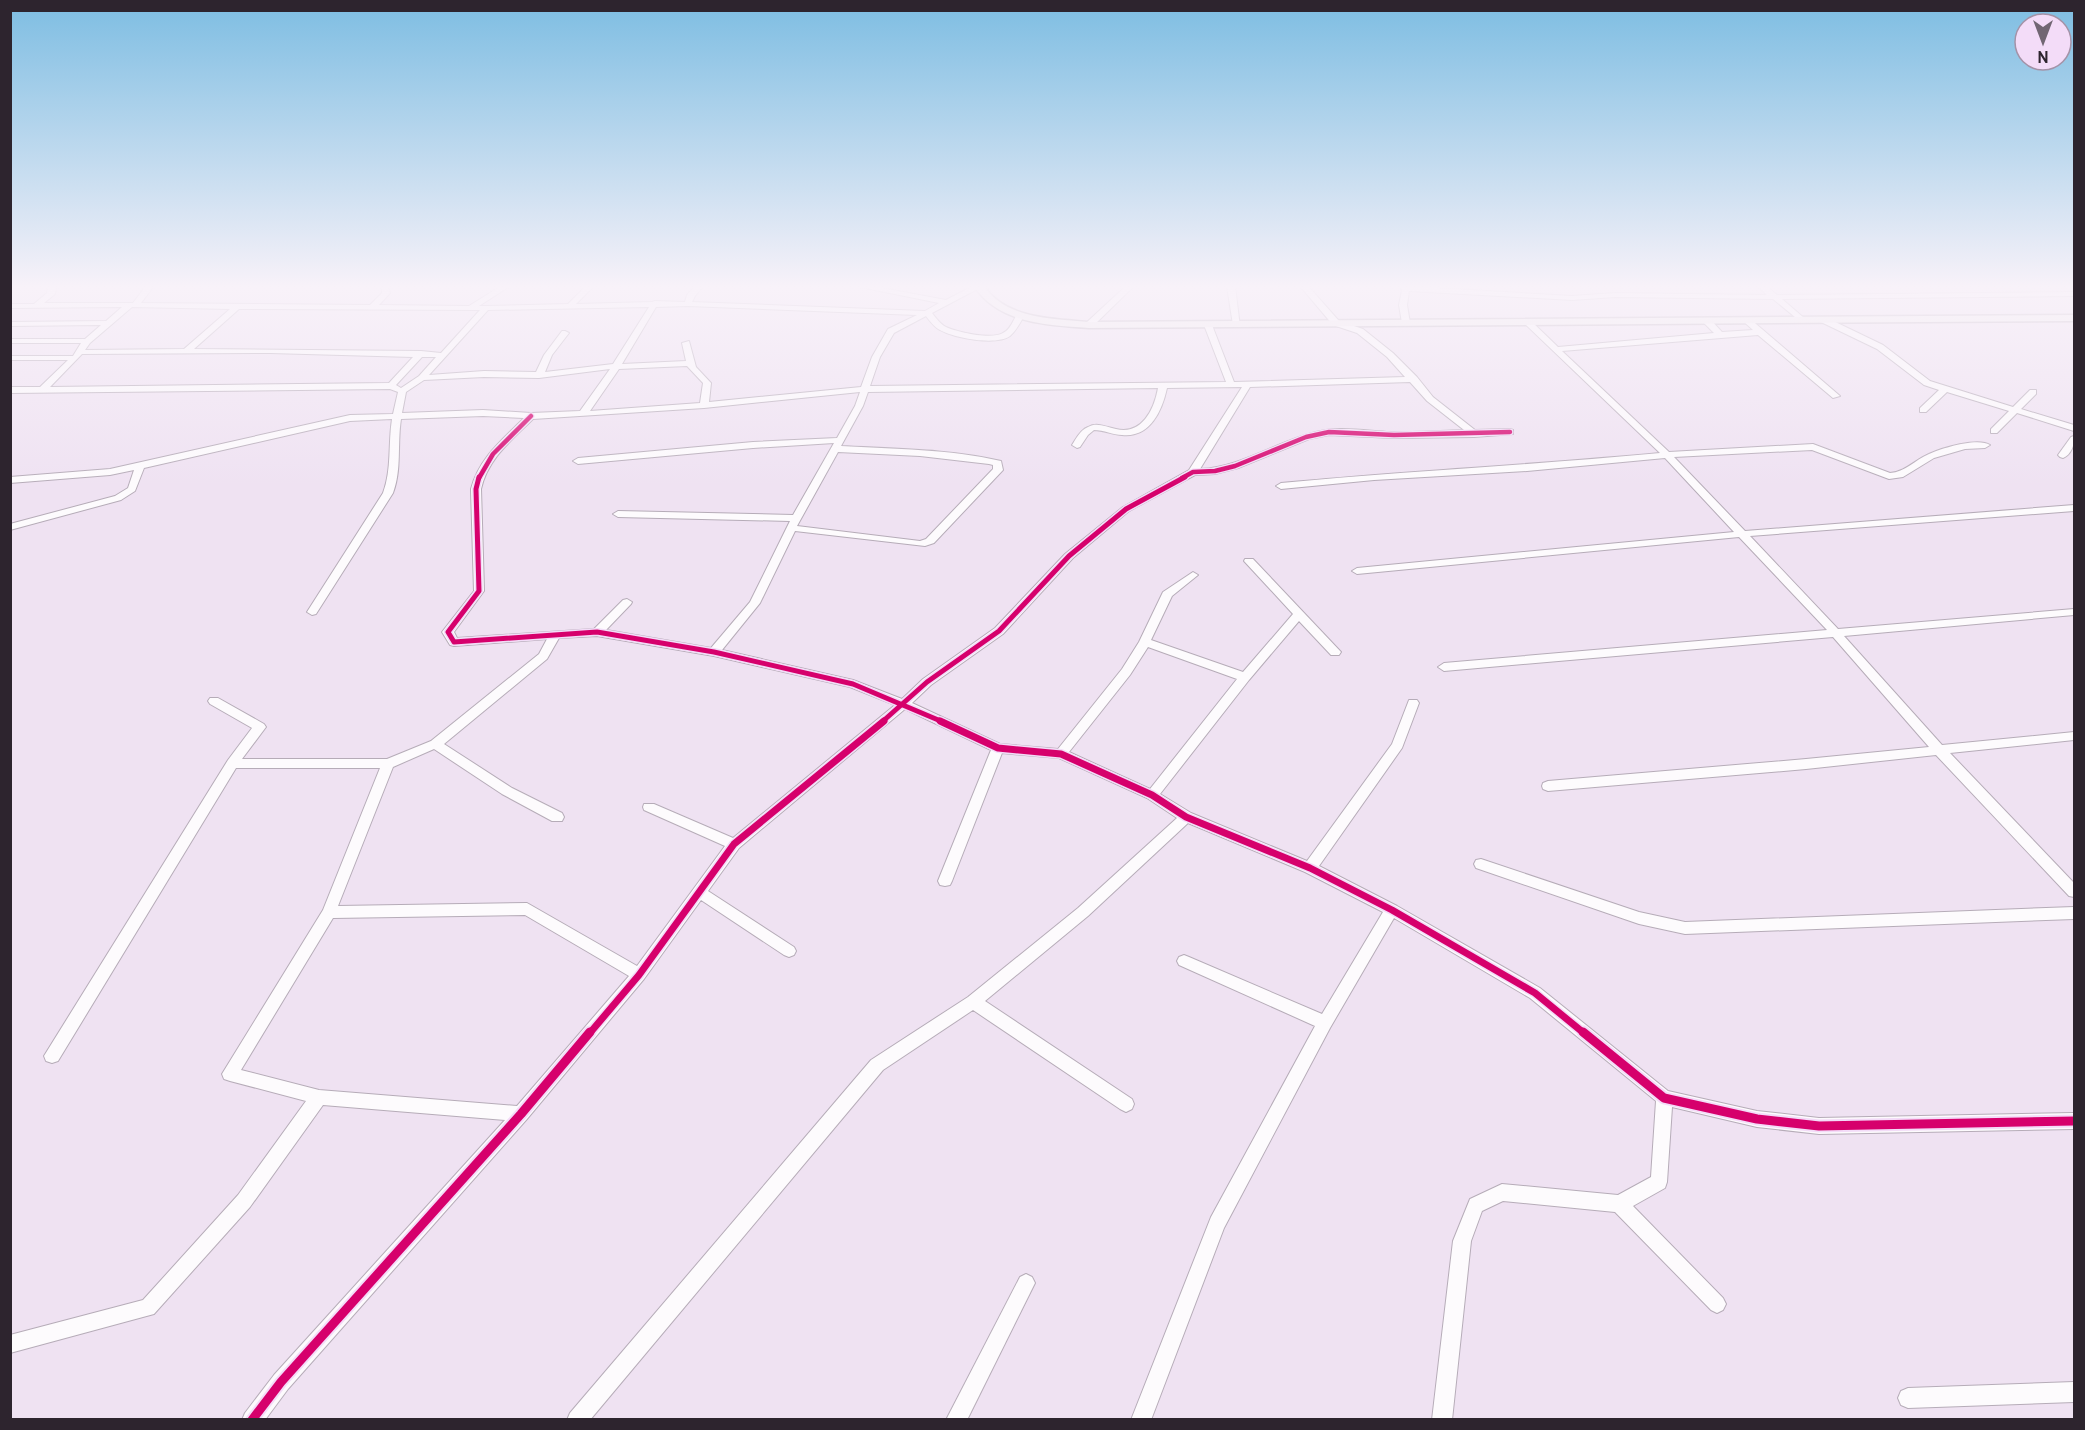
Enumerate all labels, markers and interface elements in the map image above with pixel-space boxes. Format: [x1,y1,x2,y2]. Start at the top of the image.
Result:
north arrow [2013,12,2073,72]
text: N [2037,45,2049,65]

